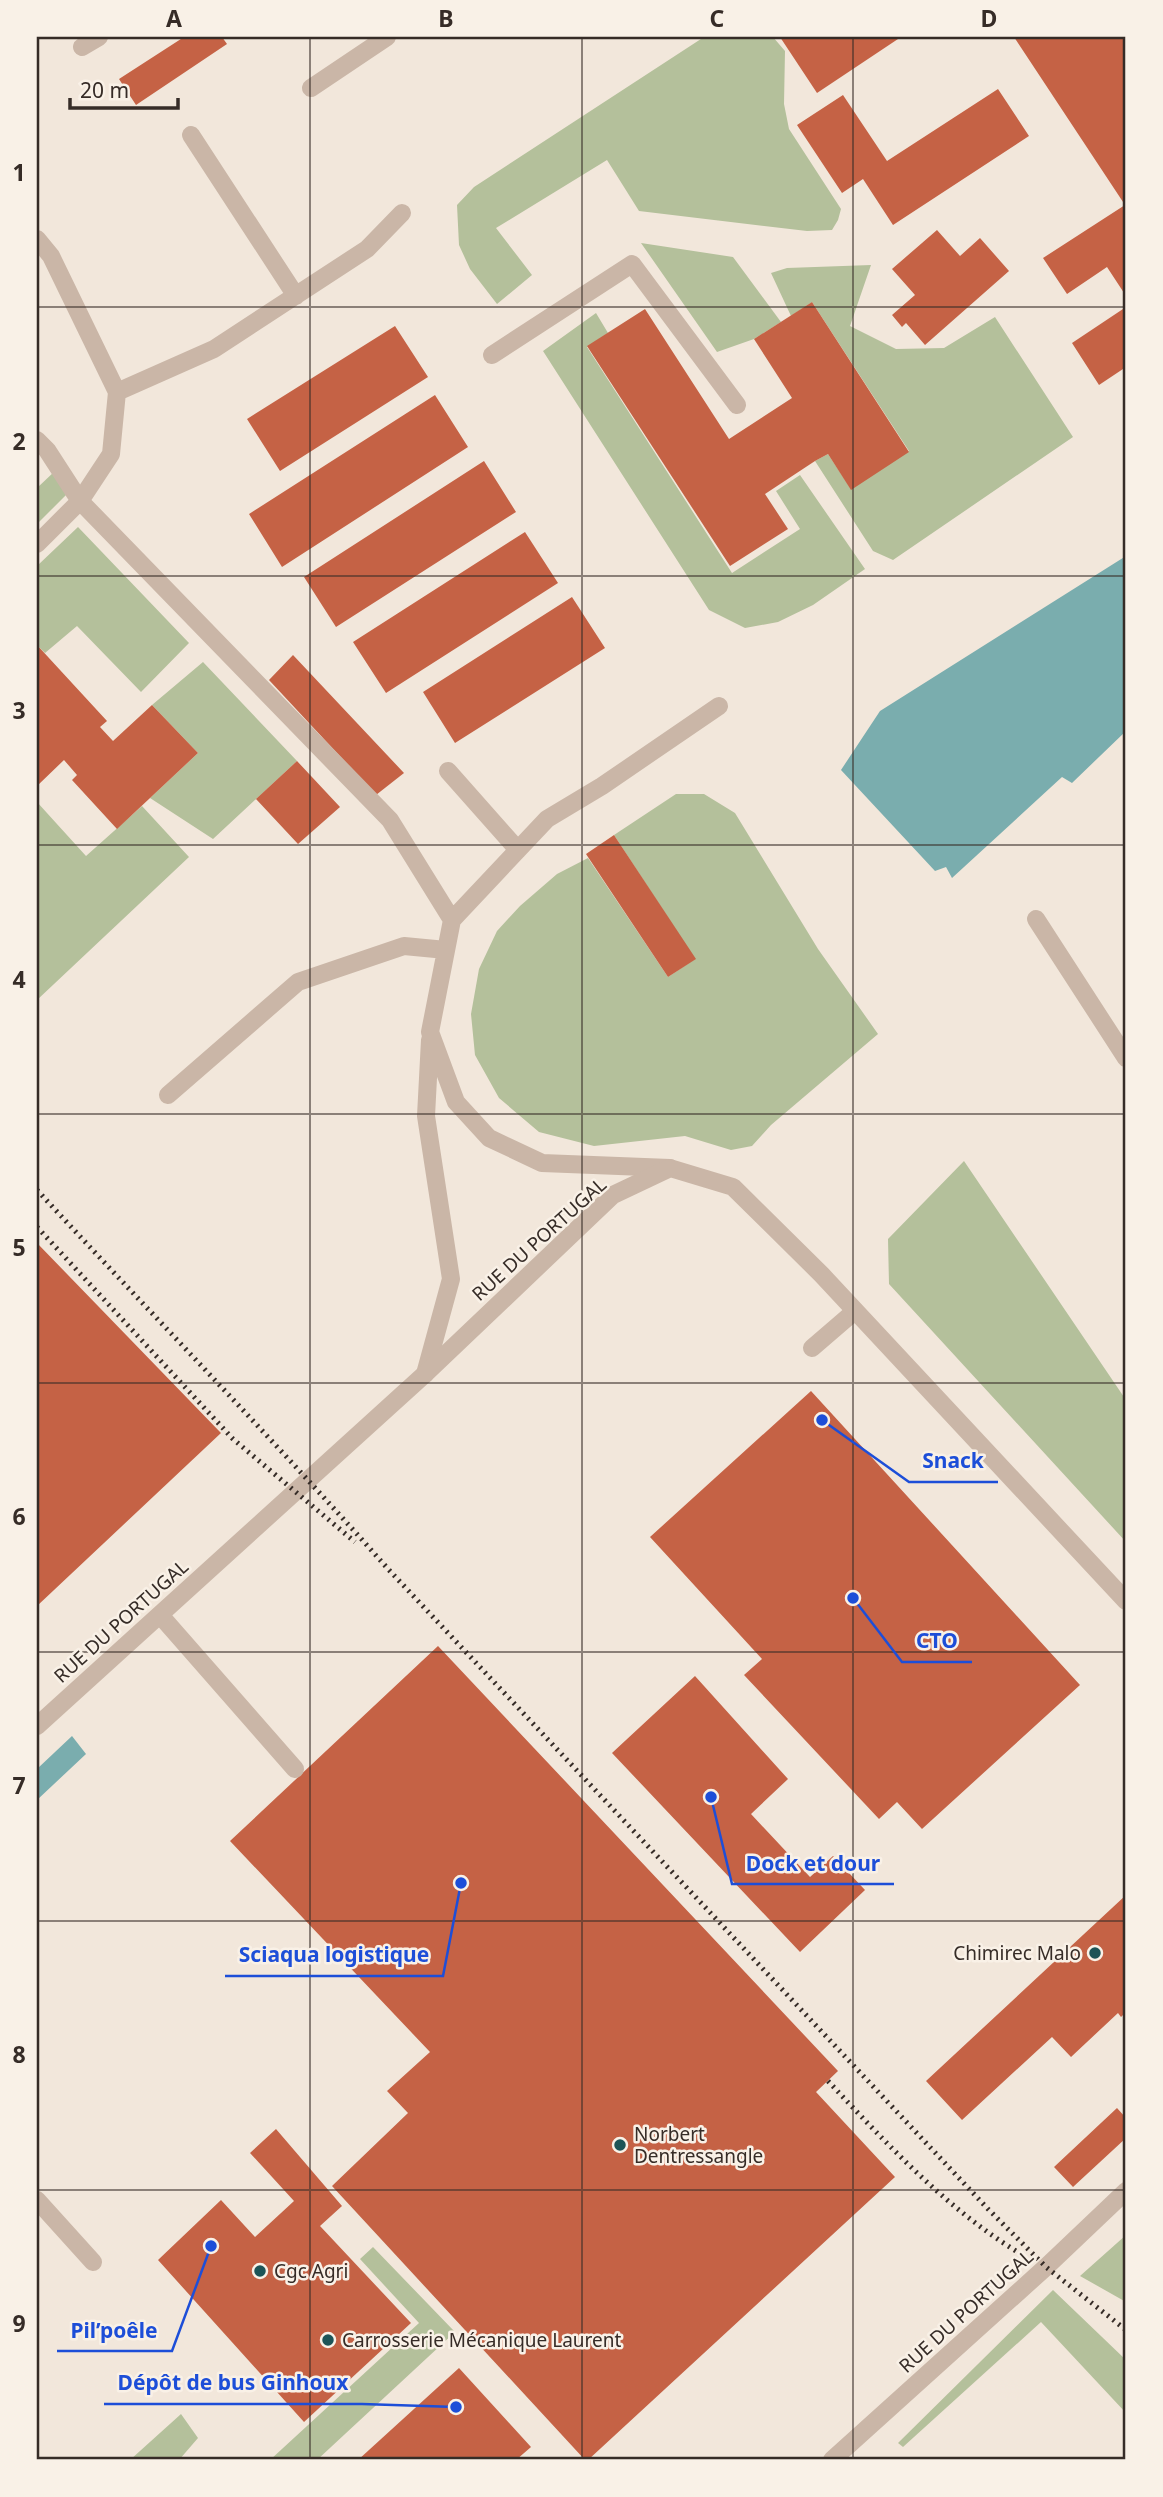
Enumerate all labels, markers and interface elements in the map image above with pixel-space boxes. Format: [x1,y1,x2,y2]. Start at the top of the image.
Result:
text: A [166,2,182,34]
text: B [438,2,454,34]
text: C [710,2,725,34]
text: D [981,2,997,34]
scale bar [70,66,178,110]
text: 20 m [80,76,129,104]
text: 1 [12,156,26,188]
text: 2 [12,425,26,457]
text: 3 [12,694,26,726]
text: 4 [12,963,26,995]
street label: RUE DU PORTUGAL [466,1172,612,1306]
text: 5 [12,1231,26,1263]
callout: Snack [909,1440,998,1482]
text: Snack [922,1446,985,1474]
text: 6 [12,1500,26,1532]
street label: RUE DU PORTUGAL [48,1554,194,1688]
callout: CTO [902,1620,972,1662]
text: CTO [916,1626,958,1654]
text: 7 [12,1769,26,1801]
callout: Dock et dour [732,1842,894,1884]
text: Dock et dour [746,1849,881,1877]
callout: Sciaqua logistique [225,1934,443,1976]
text: Sciaqua logistique [239,1940,429,1968]
place label: Chimirec Malo [953,1940,1081,1966]
marker: Chimirec Malo [1087,1945,1103,1961]
text: 8 [12,2038,26,2070]
place label: Norbert Dentressangle [634,2121,763,2169]
marker: Norbert Dentressangle [612,2137,628,2153]
street label: RUE DU PORTUGAL [893,2244,1039,2378]
place label: Cgc Agri [274,2258,348,2284]
marker: Cgc Agri [252,2263,268,2279]
text: 9 [12,2307,26,2339]
callout: Pil’poêle [57,2309,172,2351]
text: Pil’poêle [70,2316,158,2344]
place label: Carrosserie Mécanique Laurent [342,2327,622,2353]
marker: Carrosserie Mécanique Laurent [320,2332,336,2348]
callout: Dépôt de bus Ginhoux [104,2362,362,2404]
text: Dépôt de bus Ginhoux [118,2368,349,2396]

